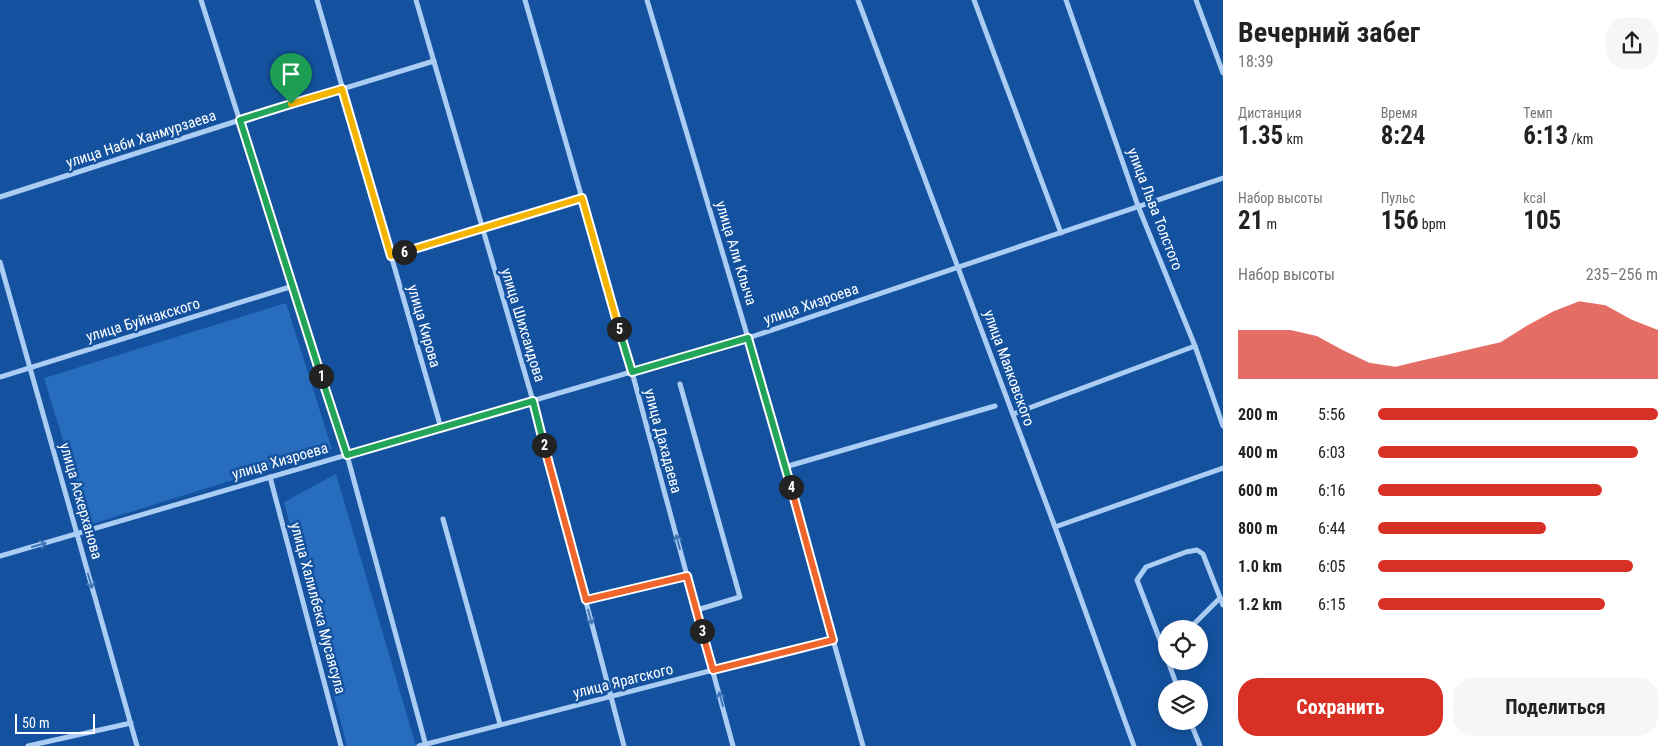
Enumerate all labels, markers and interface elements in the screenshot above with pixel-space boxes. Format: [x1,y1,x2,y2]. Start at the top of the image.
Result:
text: Вечерний забег [1238,16,1420,49]
button: share [1606,17,1658,69]
text: 18:39 [1238,52,1273,71]
pin [270,53,312,104]
icon: arrive [277,60,305,88]
text: Дистанция [1238,105,1302,121]
text: Время [1381,105,1418,121]
text: Темп [1523,105,1553,121]
street label: улица Наби Ханмурзаева [64,106,218,172]
text: 1.35 [1238,121,1283,150]
text: 8:24 [1381,121,1425,150]
text: 6:13 [1523,121,1568,150]
text: km [1283,131,1303,147]
text: /km [1568,131,1593,147]
street label: улица Льва Толстого [1123,145,1187,273]
text: Набор высоты [1238,190,1323,206]
text: Пульс [1381,190,1415,206]
text: kcal [1523,190,1546,206]
street label: улица Али Клыча [712,199,760,307]
text: 21 [1238,206,1263,235]
text: 156 [1381,206,1419,235]
text: 105 [1523,206,1561,235]
text: m [1263,216,1277,232]
text: bpm [1419,216,1446,232]
pin: 6 [392,240,416,264]
text: 6 [401,244,408,260]
text: Набор высоты [1238,265,1335,284]
text: 235–256 m [1586,265,1658,284]
street label: улица Шихсаидова [497,266,549,384]
street label: улица Хизроева [761,279,861,329]
street label: улица Кирова [404,283,444,369]
street label: улица Буйнакского [84,294,202,346]
street label: улица Маяковского [980,308,1038,428]
pin: 5 [606,316,632,342]
text: 5 [616,321,623,337]
pin: 1 [308,364,334,388]
text: 1 [318,368,325,384]
street label: улица Дахадаева [640,387,686,495]
text: 200 m [1238,405,1278,424]
text: 5:56 [1318,405,1345,424]
pin: 2 [532,432,556,458]
text: 2 [541,437,548,453]
street label: улица Хизроева [230,439,330,483]
street label: улица Аскерханова [56,441,106,561]
text: 400 m [1238,443,1278,462]
text: 6:03 [1318,443,1345,462]
pin: 4 [778,474,804,500]
text: 4 [788,479,795,495]
text: 600 m [1238,481,1278,500]
text: 6:16 [1318,481,1345,500]
text: 800 m [1238,519,1278,538]
text: 6:44 [1318,519,1345,538]
street label: улица Халилбека Мусаясула [286,520,350,696]
one-way arrow [673,535,682,551]
one-way arrow [30,539,46,549]
text: 1.0 km [1238,557,1282,576]
text: 6:05 [1318,557,1345,576]
one-way arrow [86,572,96,588]
text: 1.2 km [1238,595,1282,614]
text: 6:15 [1318,595,1345,614]
one-way arrow [586,609,595,625]
pin: 3 [690,618,714,644]
map controls [1158,620,1208,730]
button: locate [1158,620,1208,670]
text: 3 [699,623,706,639]
street label: улица Ярагского [571,660,675,702]
button: Сохранить [1238,678,1443,736]
button: Поделиться [1453,678,1658,736]
button: layers [1158,680,1208,730]
one-way arrow [715,691,725,707]
scale bar [15,711,95,734]
text: 50 m [22,715,50,731]

